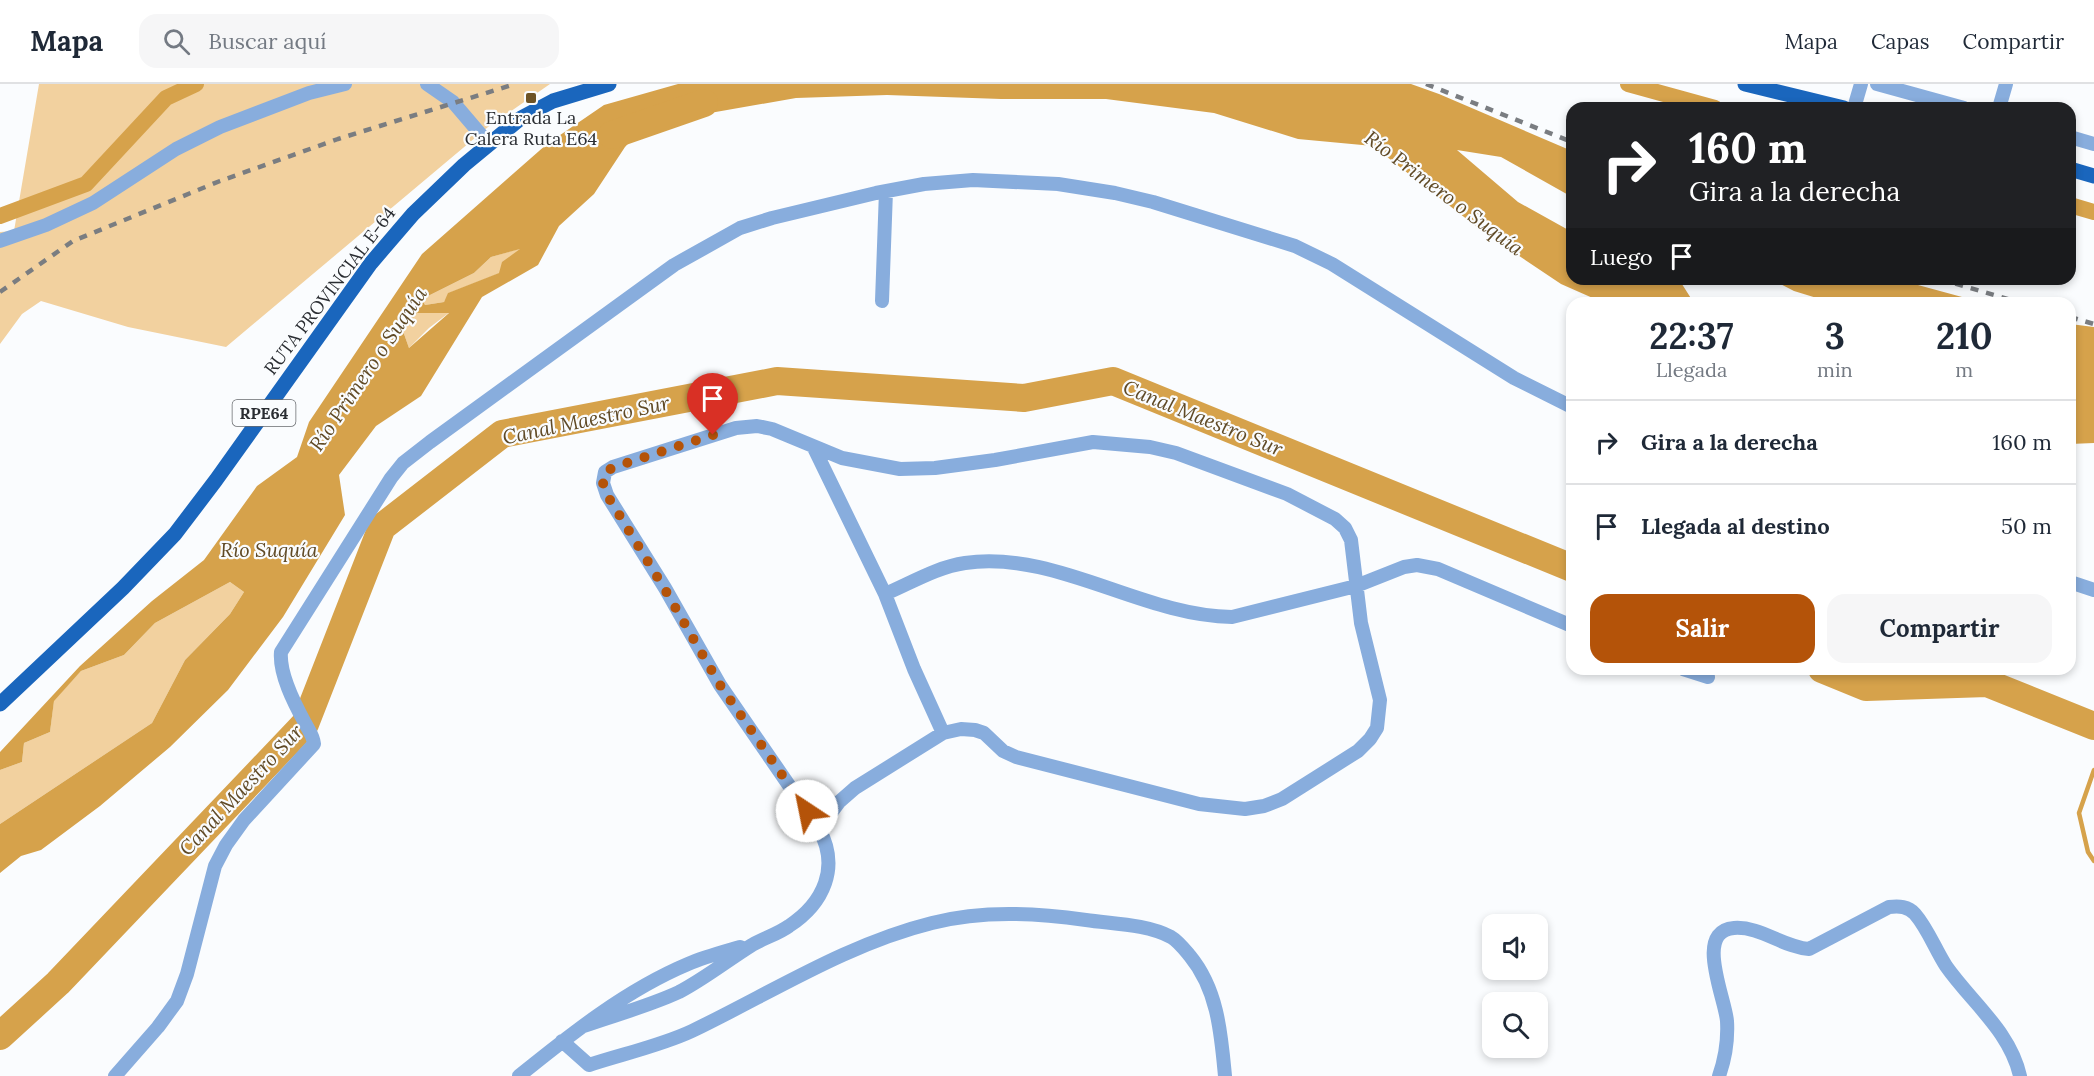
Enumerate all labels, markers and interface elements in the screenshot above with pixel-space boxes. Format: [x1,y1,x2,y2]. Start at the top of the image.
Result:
search box [139,14,559,68]
text: Mapa [30,23,103,59]
icon: search [160,25,193,58]
text: Buscar aquí [208,27,327,55]
text: Mapa [1784,28,1838,55]
text: Capas [1871,28,1930,55]
text: Compartir [1963,28,2064,55]
marker: Entrada La Calera Ruta E64 [524,91,538,105]
place label: Entrada La Calera Ruta E64 [465,106,598,150]
text: 160 m [1689,121,1807,175]
water label: Río Primero o Suquía [1360,125,1529,260]
icon: right [1590,126,1668,204]
text: Gira a la derecha [1689,174,1900,208]
street label: RUTA PROVINCIAL E-64 [259,202,400,379]
icon: arrive [1665,240,1698,273]
text: Luego [1590,243,1653,271]
water label: Río Primero o Suquía [303,282,432,455]
text: 22:37 [1649,313,1734,359]
text: 3 [1825,313,1845,359]
text: 210 [1936,313,1993,359]
text: Llegada [1656,357,1727,382]
text: min [1817,357,1853,382]
text: m [1955,357,1973,382]
pin [687,373,738,435]
water label: Canal Maestro Sur [1120,374,1288,461]
icon: arrive [696,382,729,415]
water label: Canal Maestro Sur [500,389,673,449]
road number: RPE64 [232,400,296,426]
icon: right [1590,426,1623,459]
text: Gira a la derecha [1641,428,1818,456]
text: 160 m [1992,428,2052,456]
icon: arrive [1590,510,1623,543]
text: Llegada al destino [1641,512,1830,540]
text: 50 m [2001,512,2052,540]
water label: Río Suquía [220,537,318,562]
button: Salir [1590,594,1815,663]
button: Compartir [1827,594,2052,663]
water label: Canal Maestro Sur [173,718,308,860]
position arrow [775,779,839,843]
map controls [1482,914,1548,1058]
button: sound [1482,914,1548,980]
button: search [1482,992,1548,1058]

